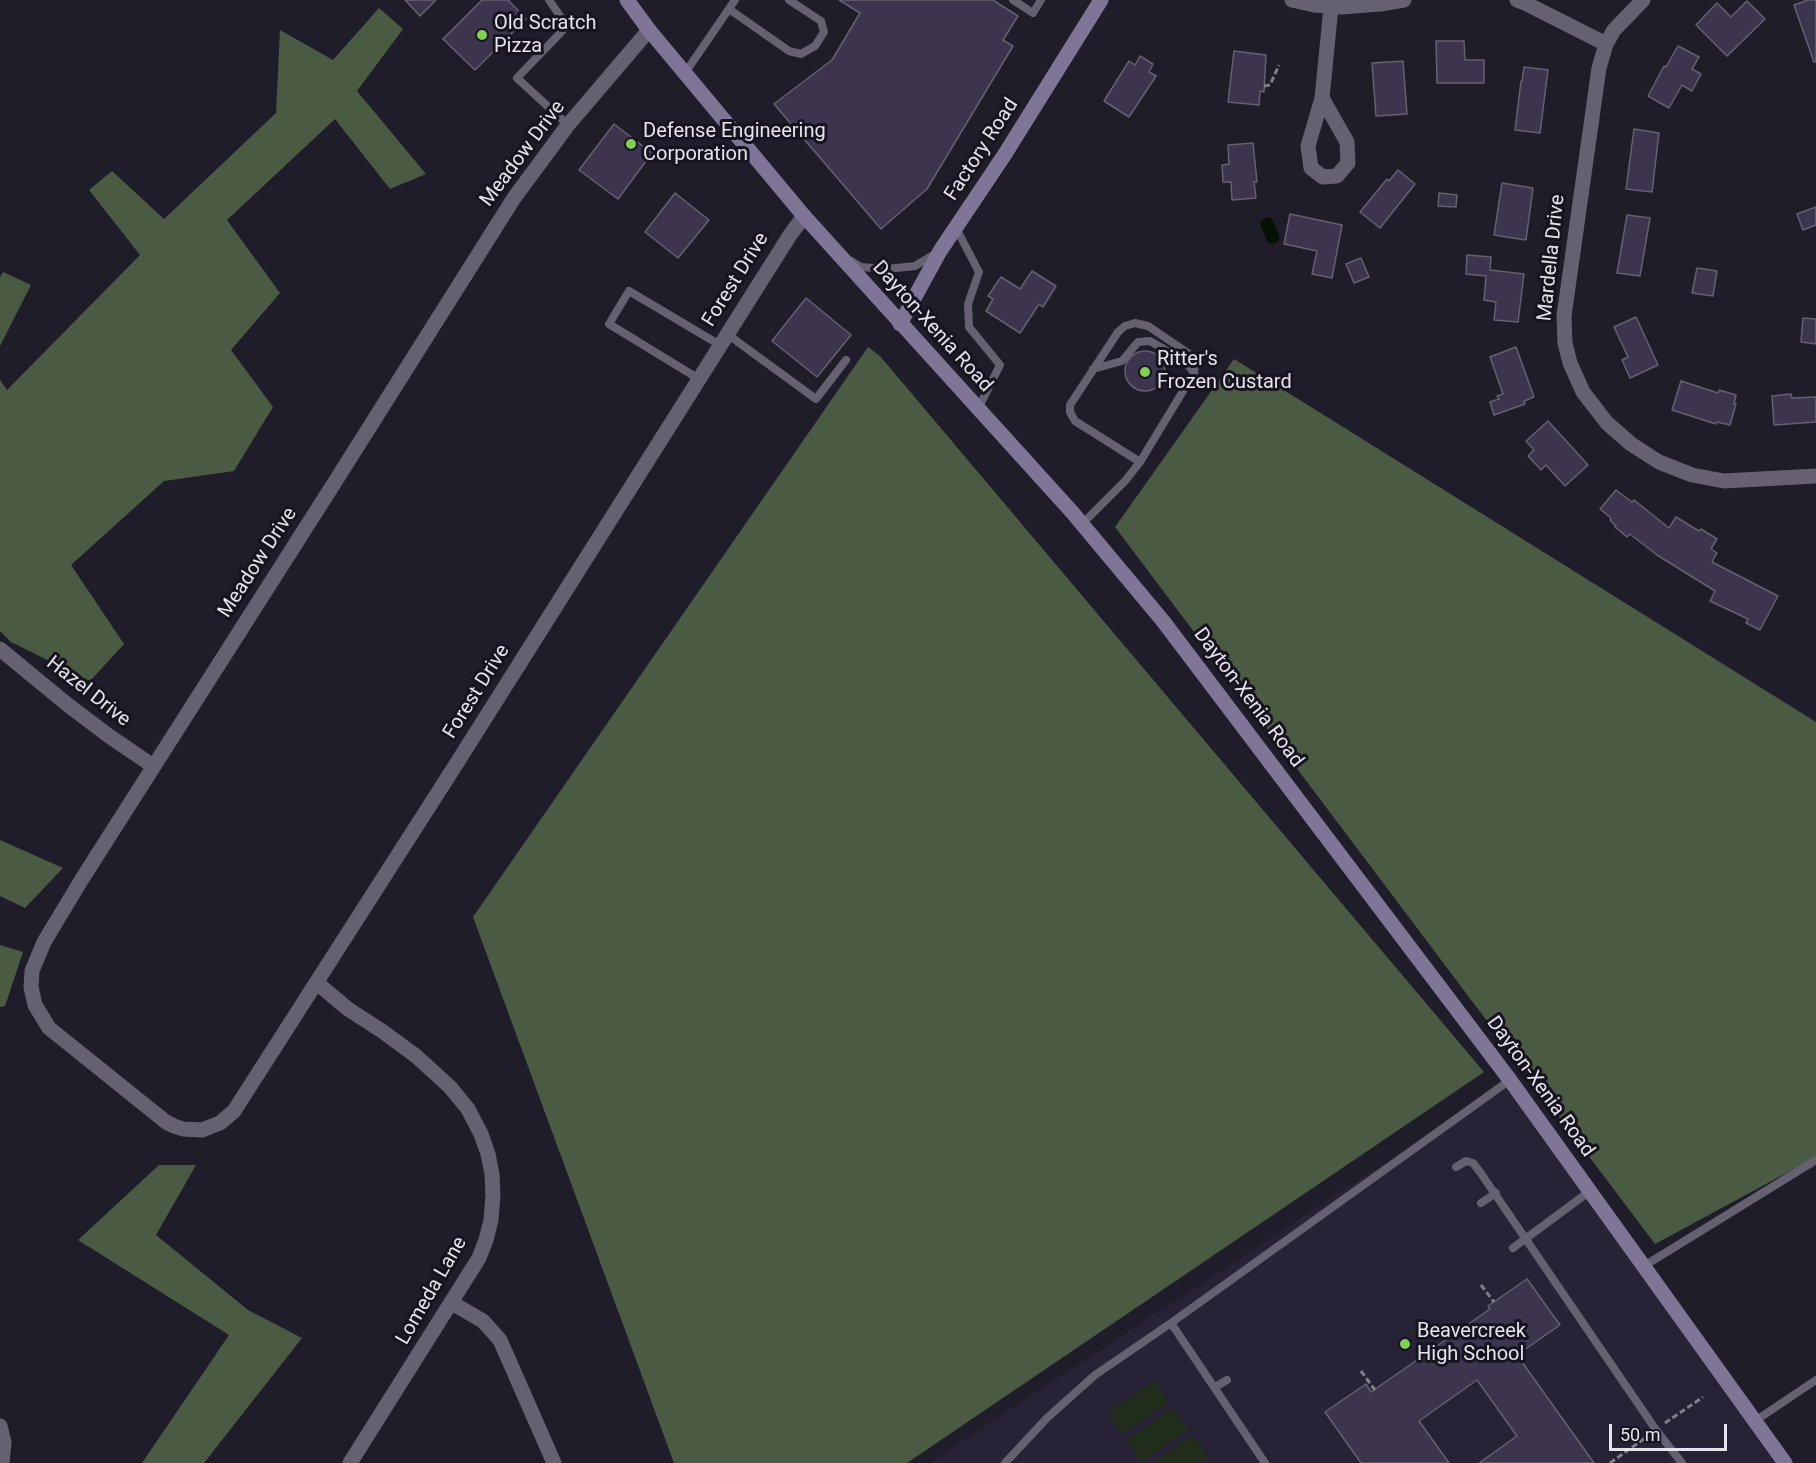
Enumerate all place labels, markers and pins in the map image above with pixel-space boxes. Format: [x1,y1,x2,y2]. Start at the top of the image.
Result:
place label: Old Scratch Pizza [494,12,596,59]
marker: Old Scratch Pizza [475,28,489,42]
place label: Defense Engineering Corporation [643,120,826,167]
marker: Defense Engineering Corporation [624,137,638,151]
place label: Ritter's Frozen Custard [1157,348,1292,395]
marker: Ritter's Frozen Custard [1138,365,1152,379]
place label: Beavercreek High School [1417,1320,1526,1367]
marker: Beavercreek High School [1398,1337,1412,1351]

